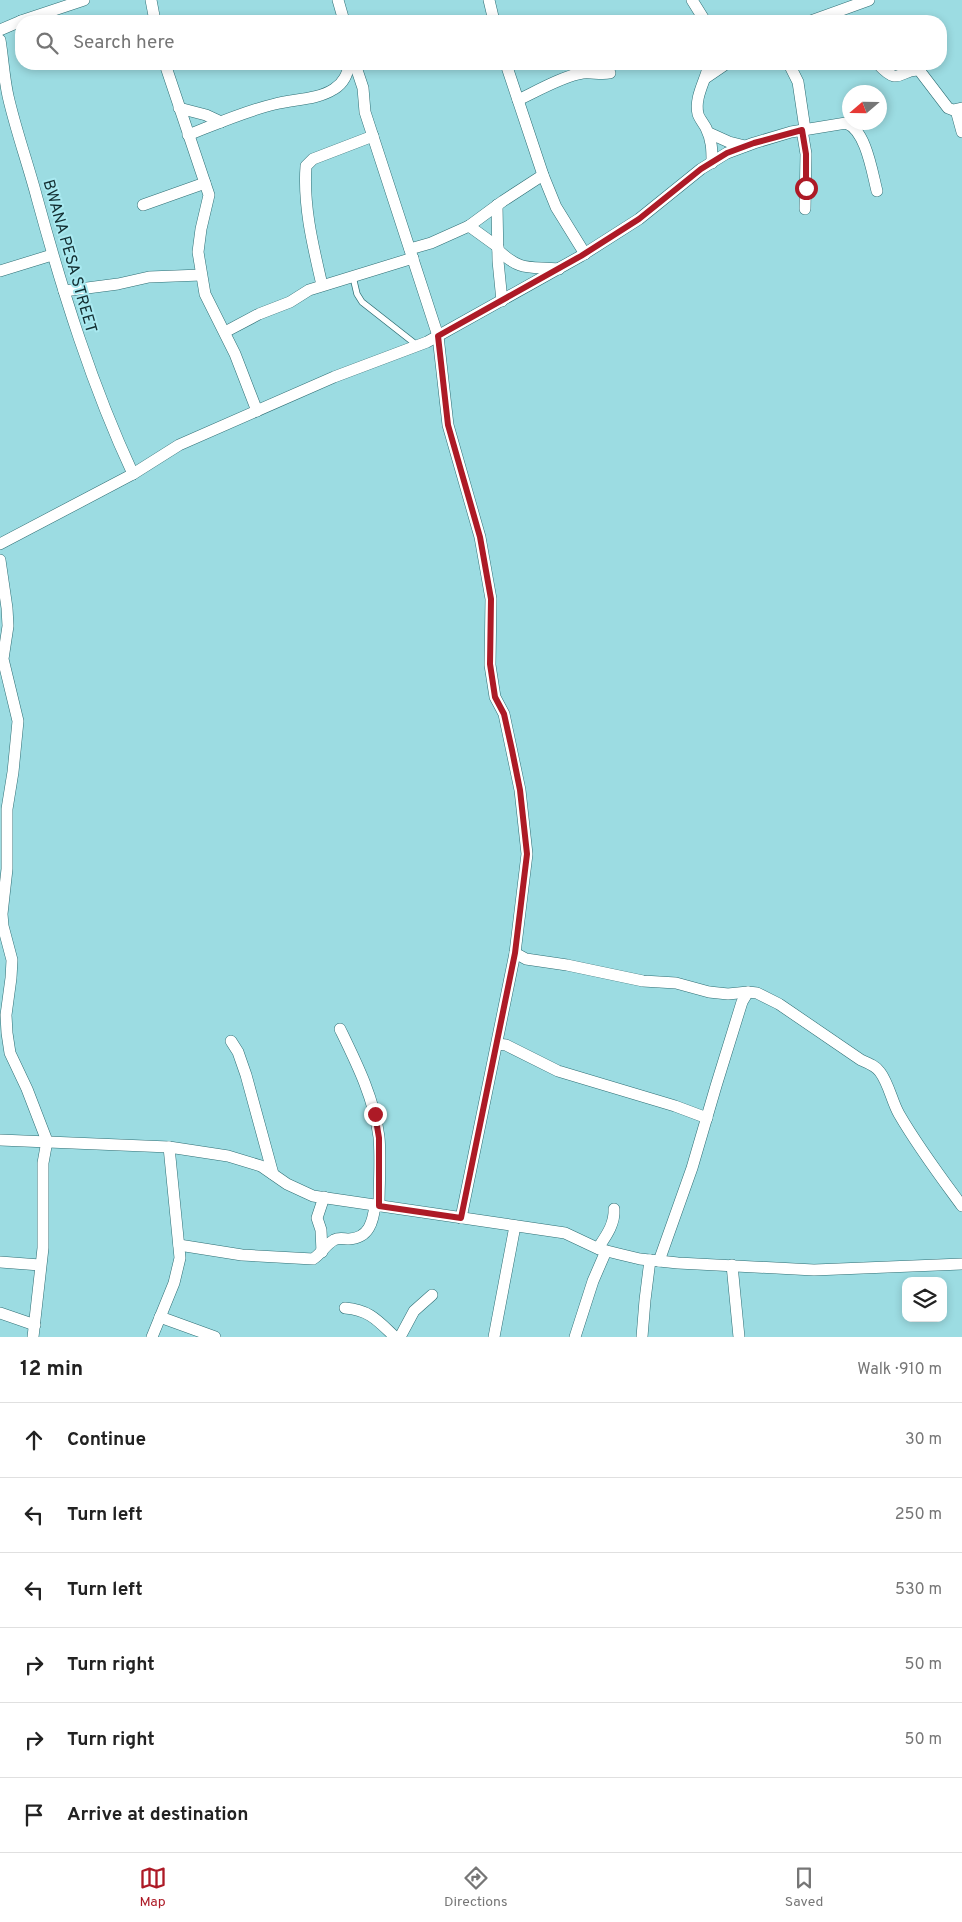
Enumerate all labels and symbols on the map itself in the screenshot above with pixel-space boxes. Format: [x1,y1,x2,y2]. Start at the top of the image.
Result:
north arrow [842,85,887,130]
street label: BWANA PESA STREET [38,177,101,336]
route start [795,177,818,200]
route end [364,1103,387,1126]

